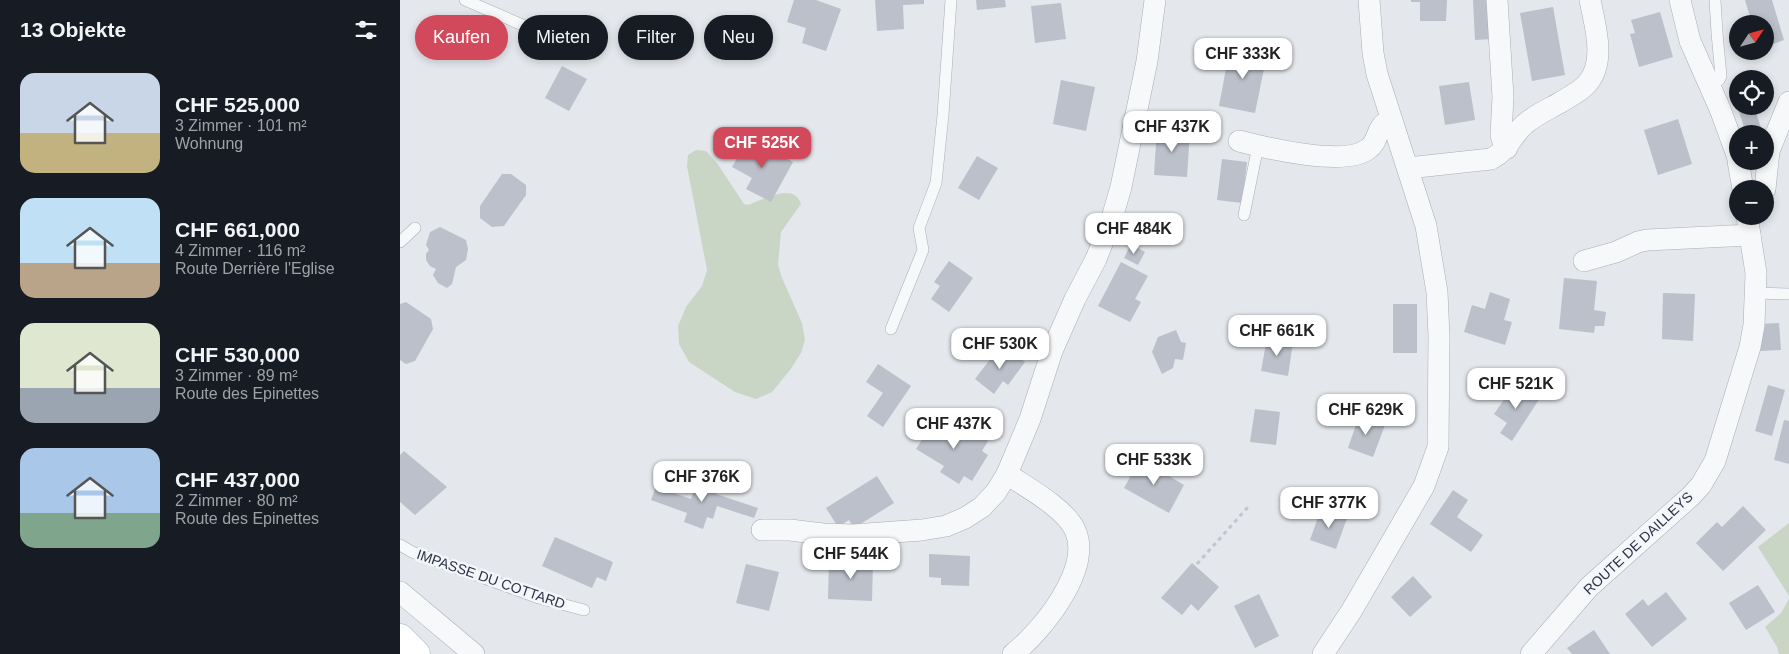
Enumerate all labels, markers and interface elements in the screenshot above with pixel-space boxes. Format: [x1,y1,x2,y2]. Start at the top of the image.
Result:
chip: Kaufen [415,15,508,60]
chip: Mieten [518,15,608,60]
chip: Filter [618,15,694,60]
chip: Neu [704,15,773,60]
north arrow [1729,15,1774,60]
map controls [1729,15,1774,225]
icon: filters [352,16,380,44]
text: 13 Objekte [20,18,126,41]
pin: CHF 333K [1191,38,1295,80]
text: CHF 333K [1205,45,1281,62]
button: locate [1729,70,1774,115]
icon: home [60,93,120,153]
text: CHF 525,000 [175,93,300,116]
pin: CHF 437K [1120,110,1224,153]
text: 3 Zimmer · 101 m² [175,117,307,134]
text: CHF 437K [1134,118,1210,135]
button: + [1729,125,1774,170]
pin: CHF 525K [710,126,814,169]
text: CHF 525K [724,134,800,151]
text: Wohnung [175,135,243,152]
button: − [1729,180,1774,225]
pin: CHF 484K [1082,212,1186,255]
icon: home [60,218,120,278]
text: CHF 661,000 [175,218,300,241]
text: CHF 484K [1096,220,1172,237]
text: 4 Zimmer · 116 m² [175,242,305,259]
text: Route Derrière l'Eglise [175,260,335,277]
pin: CHF 661K [1225,314,1329,357]
text: CHF 661K [1239,322,1315,339]
pin: CHF 530K [948,328,1052,370]
text: CHF 530K [962,335,1038,352]
icon: home [60,343,120,403]
text: CHF 530,000 [175,343,300,366]
text: 3 Zimmer · 89 m² [175,367,298,384]
pin: CHF 521K [1464,368,1568,410]
text: CHF 521K [1478,375,1554,392]
text: Route des Epinettes [175,385,319,402]
pin: CHF 629K [1314,394,1418,436]
text: CHF 629K [1328,401,1404,418]
pin: CHF 437K [902,408,1006,450]
text: CHF 437K [916,415,992,432]
pin: CHF 533K [1102,444,1206,486]
text: CHF 533K [1116,451,1192,468]
pin: CHF 376K [650,460,754,503]
icon: home [60,468,120,528]
text: CHF 437,000 [175,468,300,491]
text: CHF 376K [664,468,740,485]
pin: CHF 377K [1277,486,1381,529]
street label: ROUTE DE DAILLEYS [1580,488,1696,598]
text: 2 Zimmer · 80 m² [175,492,298,509]
text: CHF 377K [1291,494,1367,511]
text: Route des Epinettes [175,510,319,527]
pin: CHF 544K [799,538,903,580]
text: CHF 544K [813,545,889,562]
street label: IMPASSE DU COTTARD [415,546,567,612]

